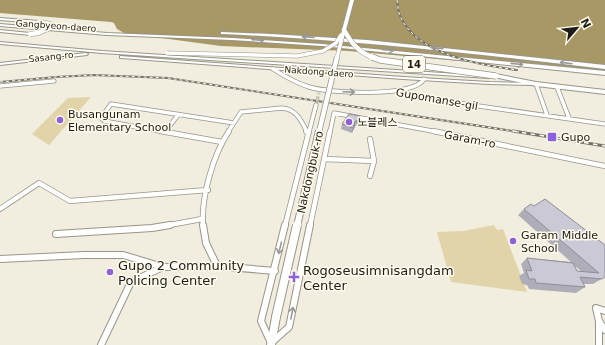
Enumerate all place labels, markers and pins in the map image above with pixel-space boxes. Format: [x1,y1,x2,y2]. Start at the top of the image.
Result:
place label: Busangunam Elementary School [68,108,171,134]
marker: Busangunam Elementary School [55,115,65,125]
place label: 노블레스 [357,116,397,129]
marker: 노블레스 [344,117,354,127]
marker: Gupo [546,131,558,143]
place label: Gupo [561,131,590,144]
place label: Garam Middle School [521,229,598,255]
marker: Garam Middle School [508,236,518,246]
place label: Gupo 2 Community Policing Center [118,258,245,288]
place label: Rogoseusimnisangdam Center [303,263,454,293]
marker: Gupo 2 Community Policing Center [105,267,115,277]
marker: Rogoseusimnisangdam Center [288,271,300,283]

